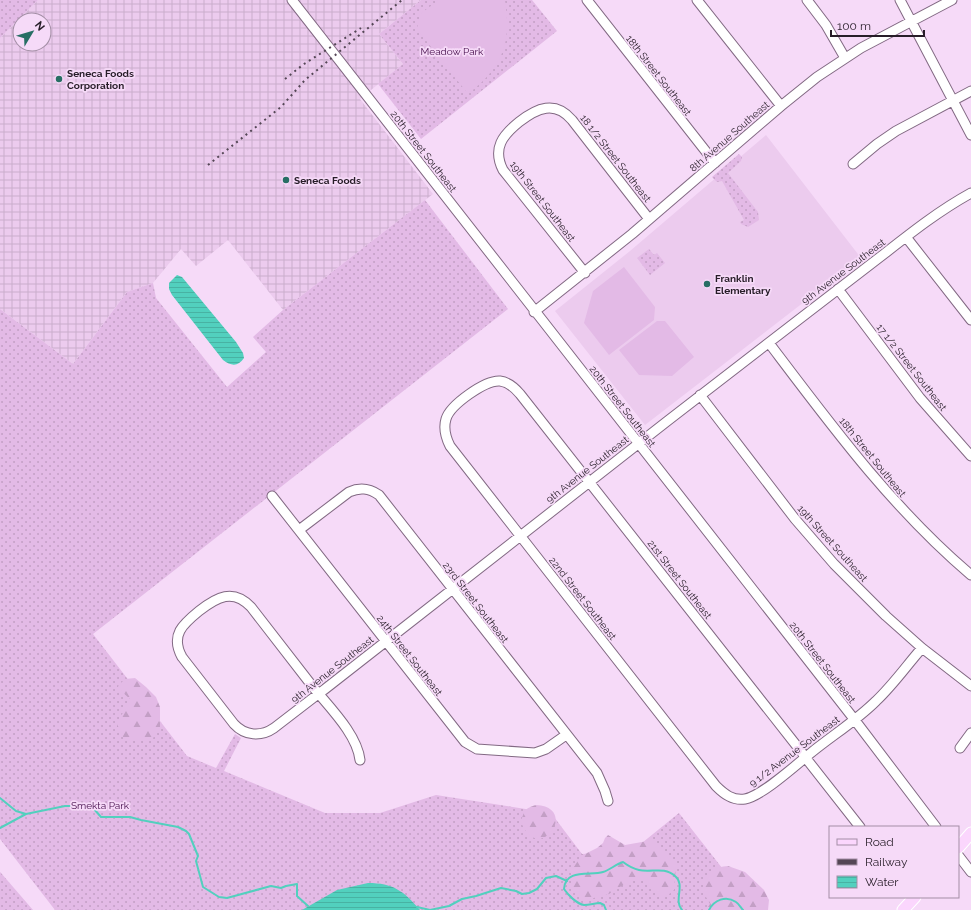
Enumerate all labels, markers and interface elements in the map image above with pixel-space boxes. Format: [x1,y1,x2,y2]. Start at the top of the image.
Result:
north arrow [12,12,52,52]
scale bar [831,12,924,38]
text: N [32,19,47,33]
text: 100 m [837,19,871,33]
street label: 18th Street Southeast [624,33,694,118]
park label: Meadow Park [421,46,484,57]
place label: Seneca Foods Corporation [67,68,134,91]
marker: Seneca Foods Corporation [54,74,64,84]
street label: 8th Avenue Southeast [687,98,772,174]
street label: 20th Street Southeast [388,109,459,195]
street label: 18 1/2 Street Southeast [578,113,653,205]
street label: 19th Street Southeast [508,159,578,244]
marker: Seneca Foods [281,175,291,185]
place label: Seneca Foods [294,175,361,186]
street label: 9th Avenue Southeast [799,236,888,306]
place label: Franklin Elementary [715,273,771,296]
marker: Franklin Elementary [702,279,712,289]
street label: 17 1/2 Street Southeast [874,322,949,413]
street label: 20th Street Southeast [587,364,658,450]
street label: 18th Street Southeast [837,415,908,500]
street label: 9th Avenue Southeast [544,433,631,505]
street label: 19th Street Southeast [795,503,870,584]
street label: 21st Street Southeast [645,538,714,621]
street label: 22nd Street Southeast [547,555,619,642]
street label: 23rd Street Southeast [441,560,511,645]
street label: 24th Street Southeast [375,613,445,698]
street label: 20th Street Southeast [787,620,858,706]
street label: 9th Avenue Southeast [289,633,376,705]
street label: 9 1/2 Avenue Southeast [747,713,842,789]
park label: Smekta Park [71,800,130,811]
legend [829,826,959,898]
text: Road [865,835,894,849]
text: Railway [865,855,908,869]
text: Water [865,875,899,889]

